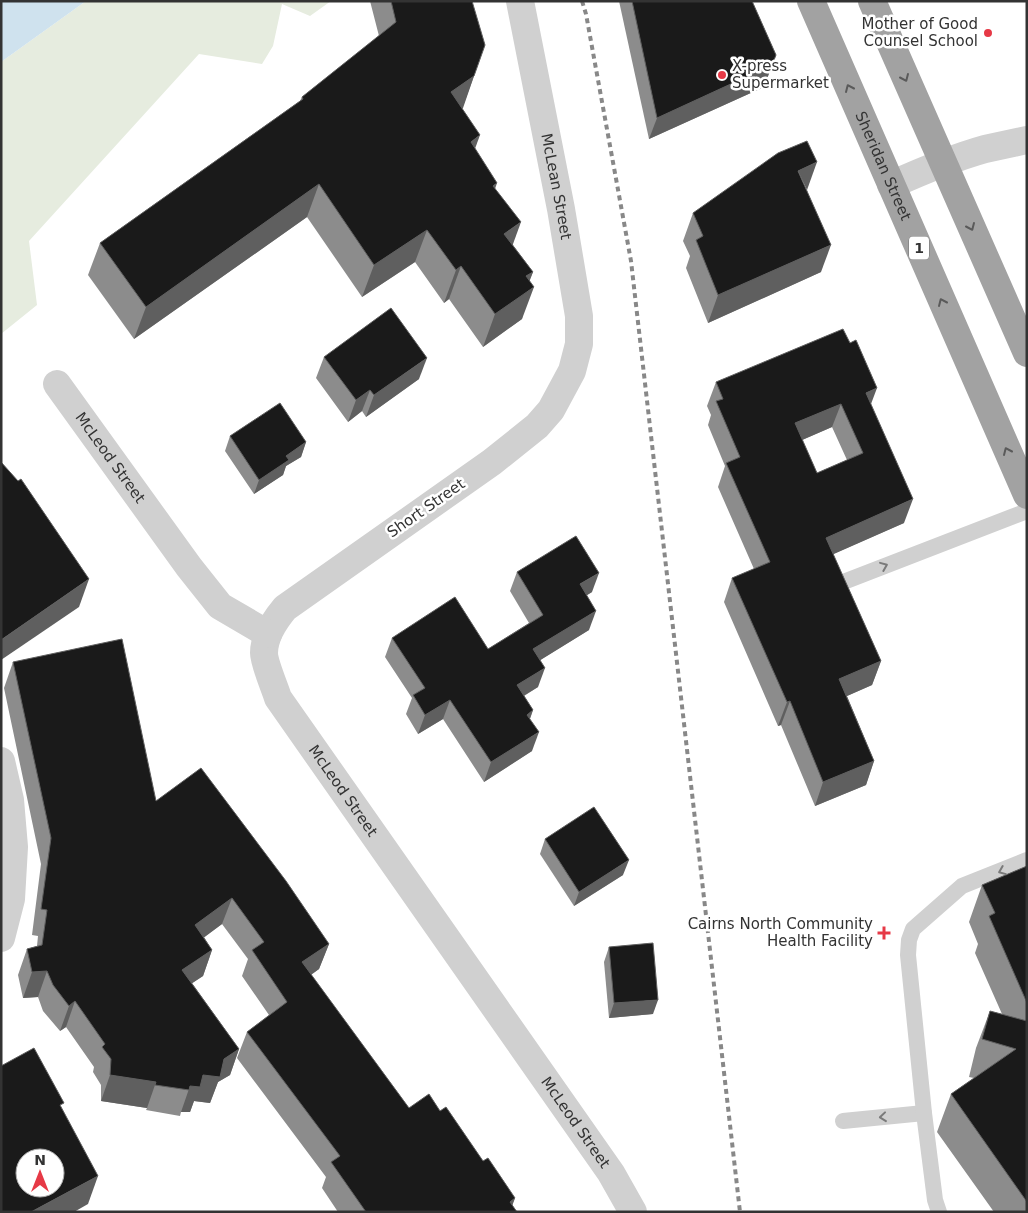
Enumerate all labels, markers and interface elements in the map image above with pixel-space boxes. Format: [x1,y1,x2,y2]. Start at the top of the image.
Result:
place label: Mother of Good Counsel School [862,15,978,50]
marker: Mother of Good Counsel School [982,27,994,39]
place label: X-press Supermarket [732,57,829,92]
marker: X-press Supermarket [716,69,728,81]
one-way arrow [899,73,910,82]
one-way arrow [845,85,855,93]
street label: Sheridan Street [851,109,915,223]
street label: McLean Street [537,132,575,241]
one-way arrow [964,222,975,231]
road number: 1 [909,237,929,260]
one-way arrow [938,298,949,307]
street label: McLeod Street [71,409,149,507]
one-way arrow [1003,447,1014,456]
street label: Short Street [384,475,468,541]
one-way arrow [879,562,888,572]
street label: McLeod Street [305,742,381,840]
one-way arrow [998,865,1006,875]
place label: Cairns North Community Health Facility [688,915,873,950]
marker: Cairns North Community Health Facility [877,926,891,940]
street label: McLeod Street [537,1073,614,1172]
one-way arrow [879,1111,887,1122]
north arrow [15,1148,65,1198]
text: N [34,1152,46,1168]

